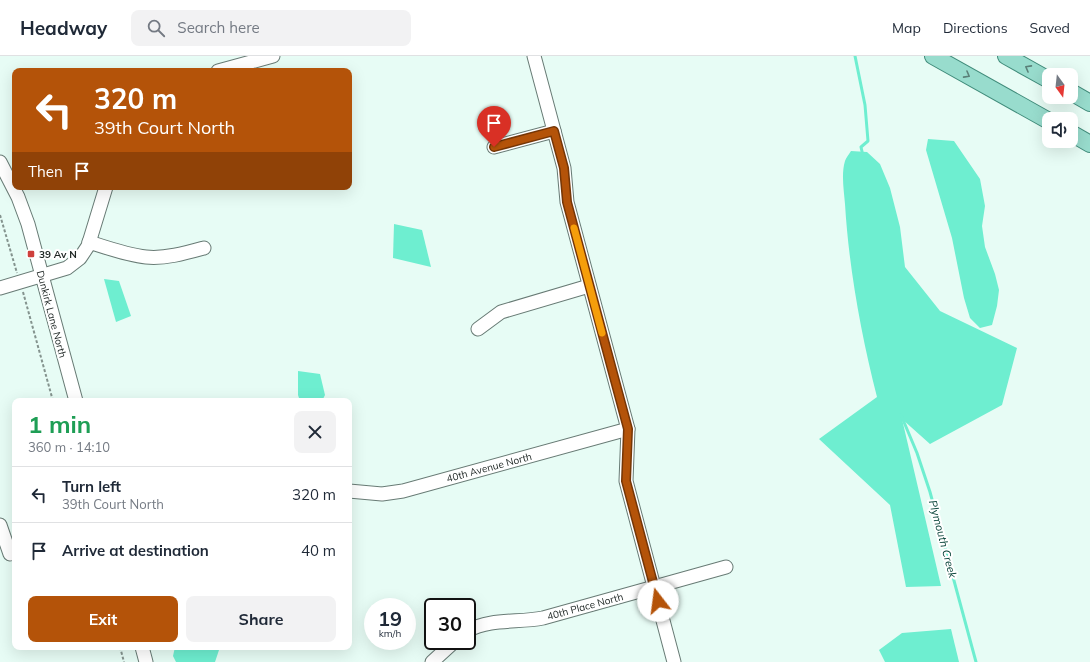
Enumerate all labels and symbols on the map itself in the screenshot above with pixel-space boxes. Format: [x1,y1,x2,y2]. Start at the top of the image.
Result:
one-way arrow [1025,65,1032,72]
north arrow [1042,68,1078,104]
one-way arrow [962,70,970,78]
pin [477,106,511,147]
place label: 39 Av N [39,248,77,261]
marker: 39 Av N [26,249,36,259]
street label: Dunkirk Lane North [34,269,69,359]
street label: 40th Avenue North [445,450,533,485]
water label: Plymouth Creek [926,498,960,580]
position arrow [637,580,679,622]
street label: 40th Place North [546,590,625,623]
speed limit sign: 30 [424,598,476,650]

